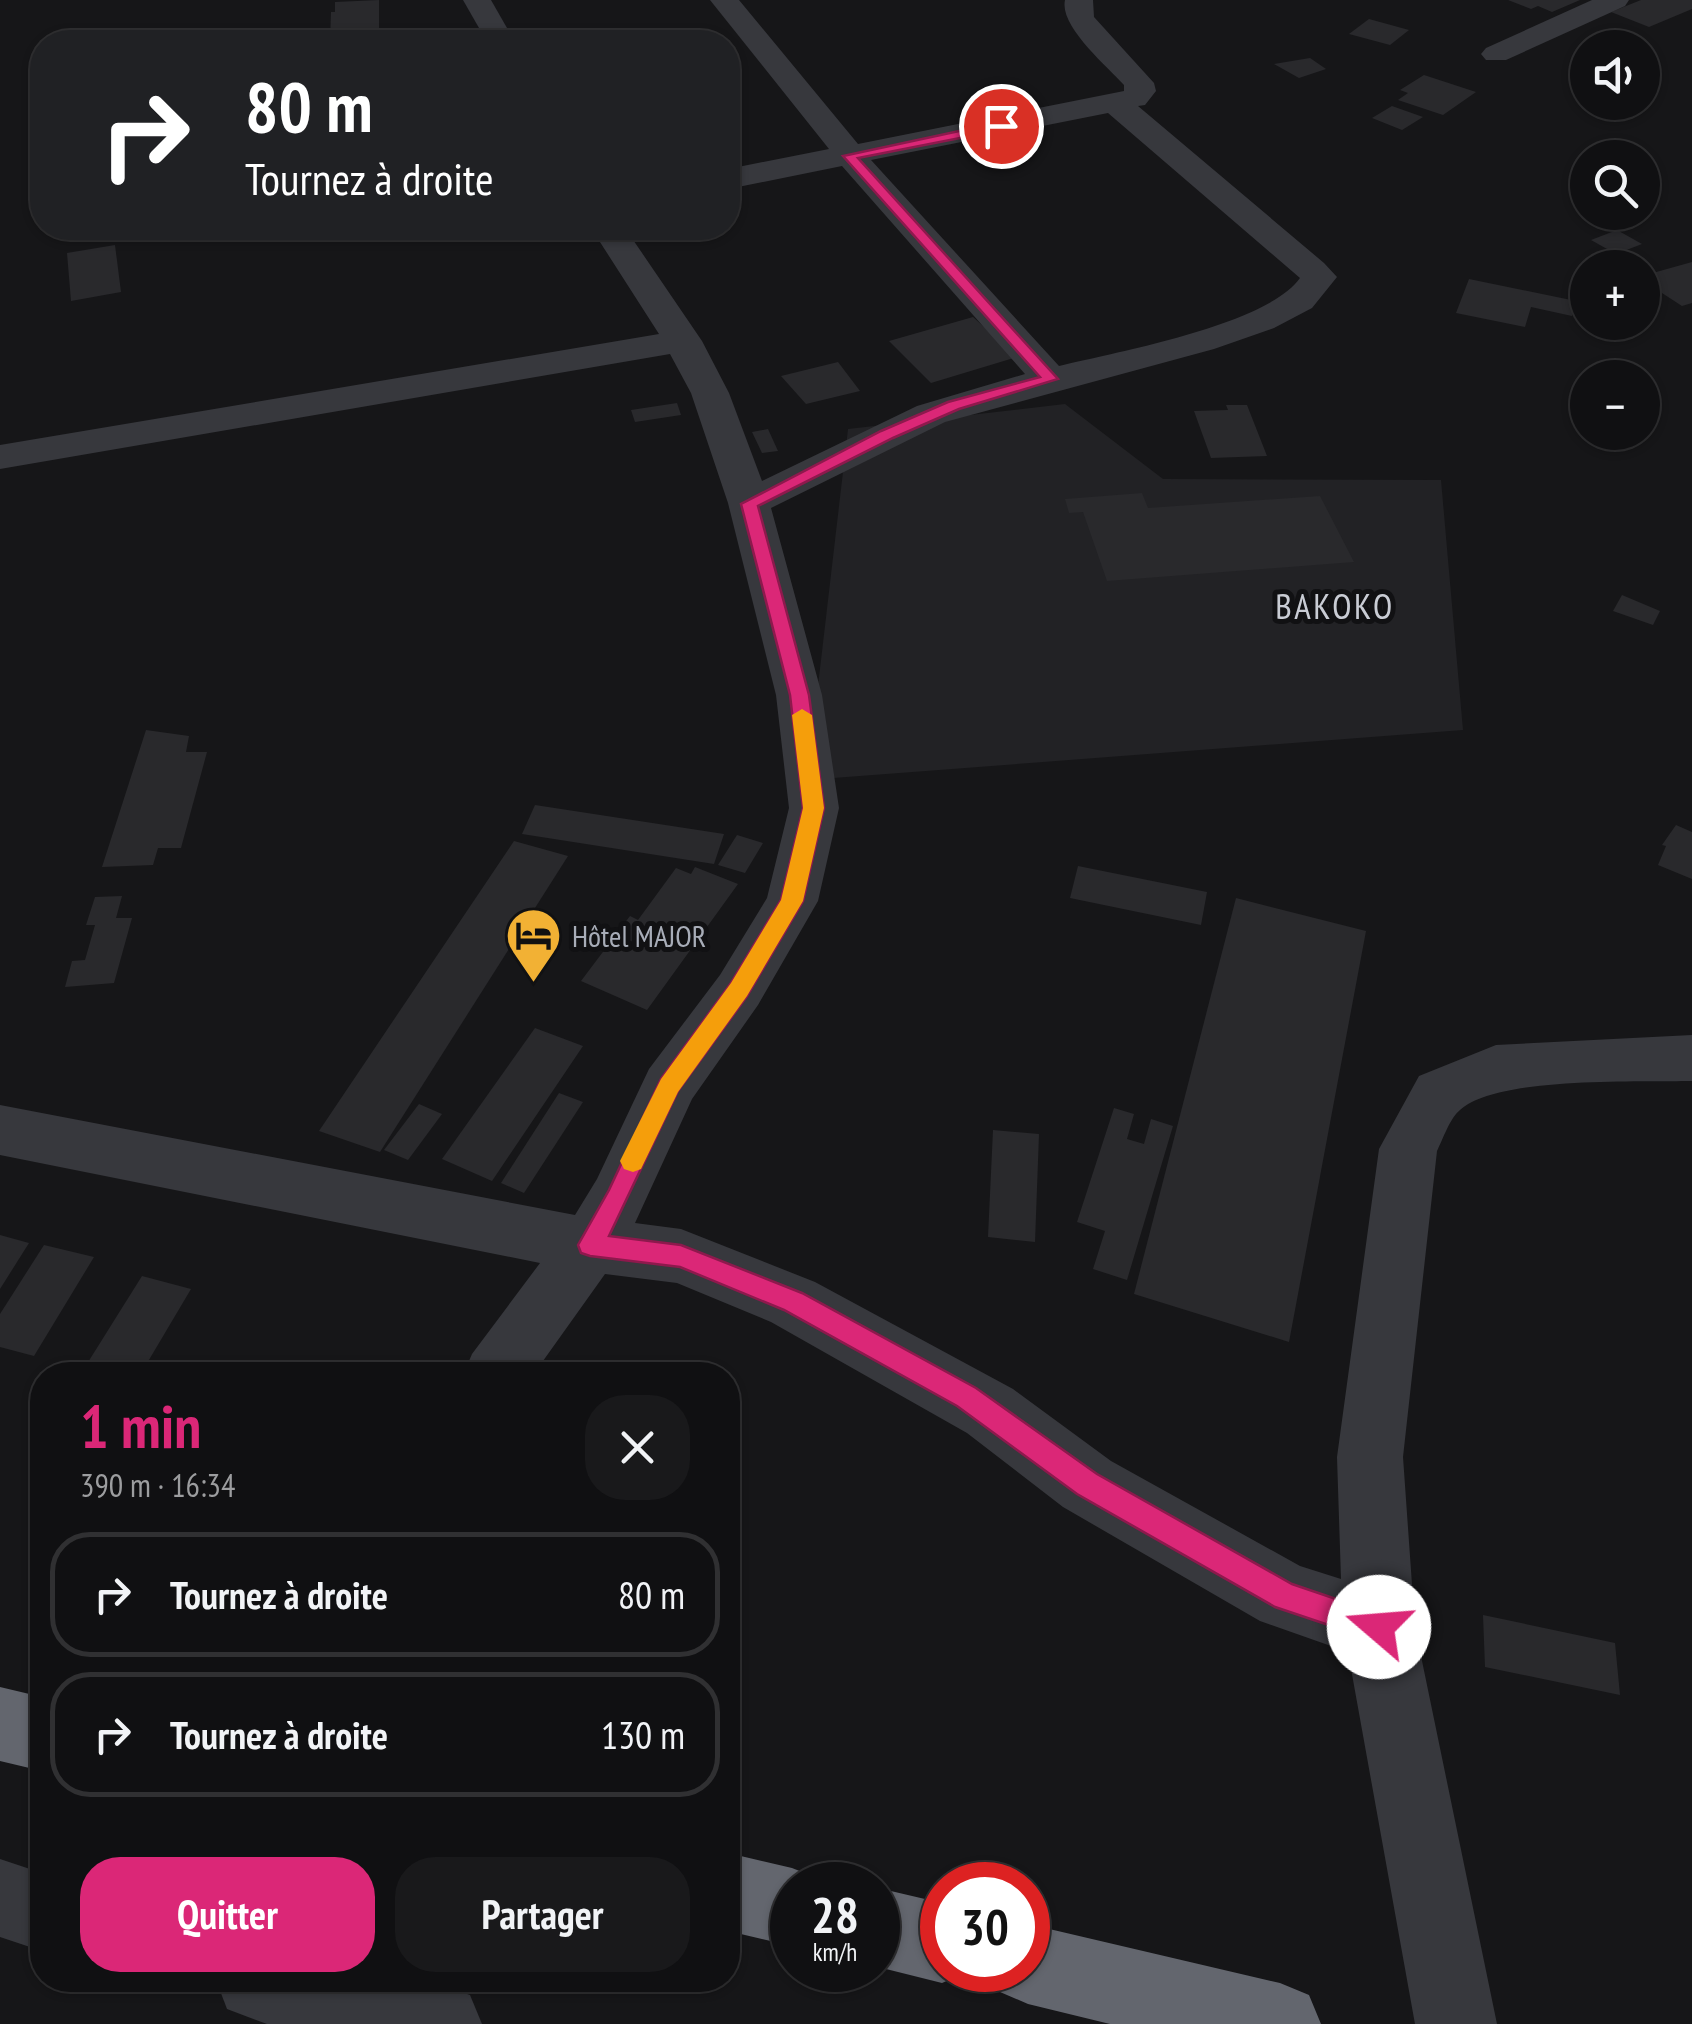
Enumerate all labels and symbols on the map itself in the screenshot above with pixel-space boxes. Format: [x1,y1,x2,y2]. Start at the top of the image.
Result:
pin [959,84,1044,169]
district label: BAKOKO [1275,583,1395,629]
hotel icon: Hôtel MAJOR [503,905,563,984]
place label: Hôtel MAJOR [572,916,706,955]
position arrow [1327,1575,1431,1679]
speed limit sign: 30 [920,1862,1050,1992]

